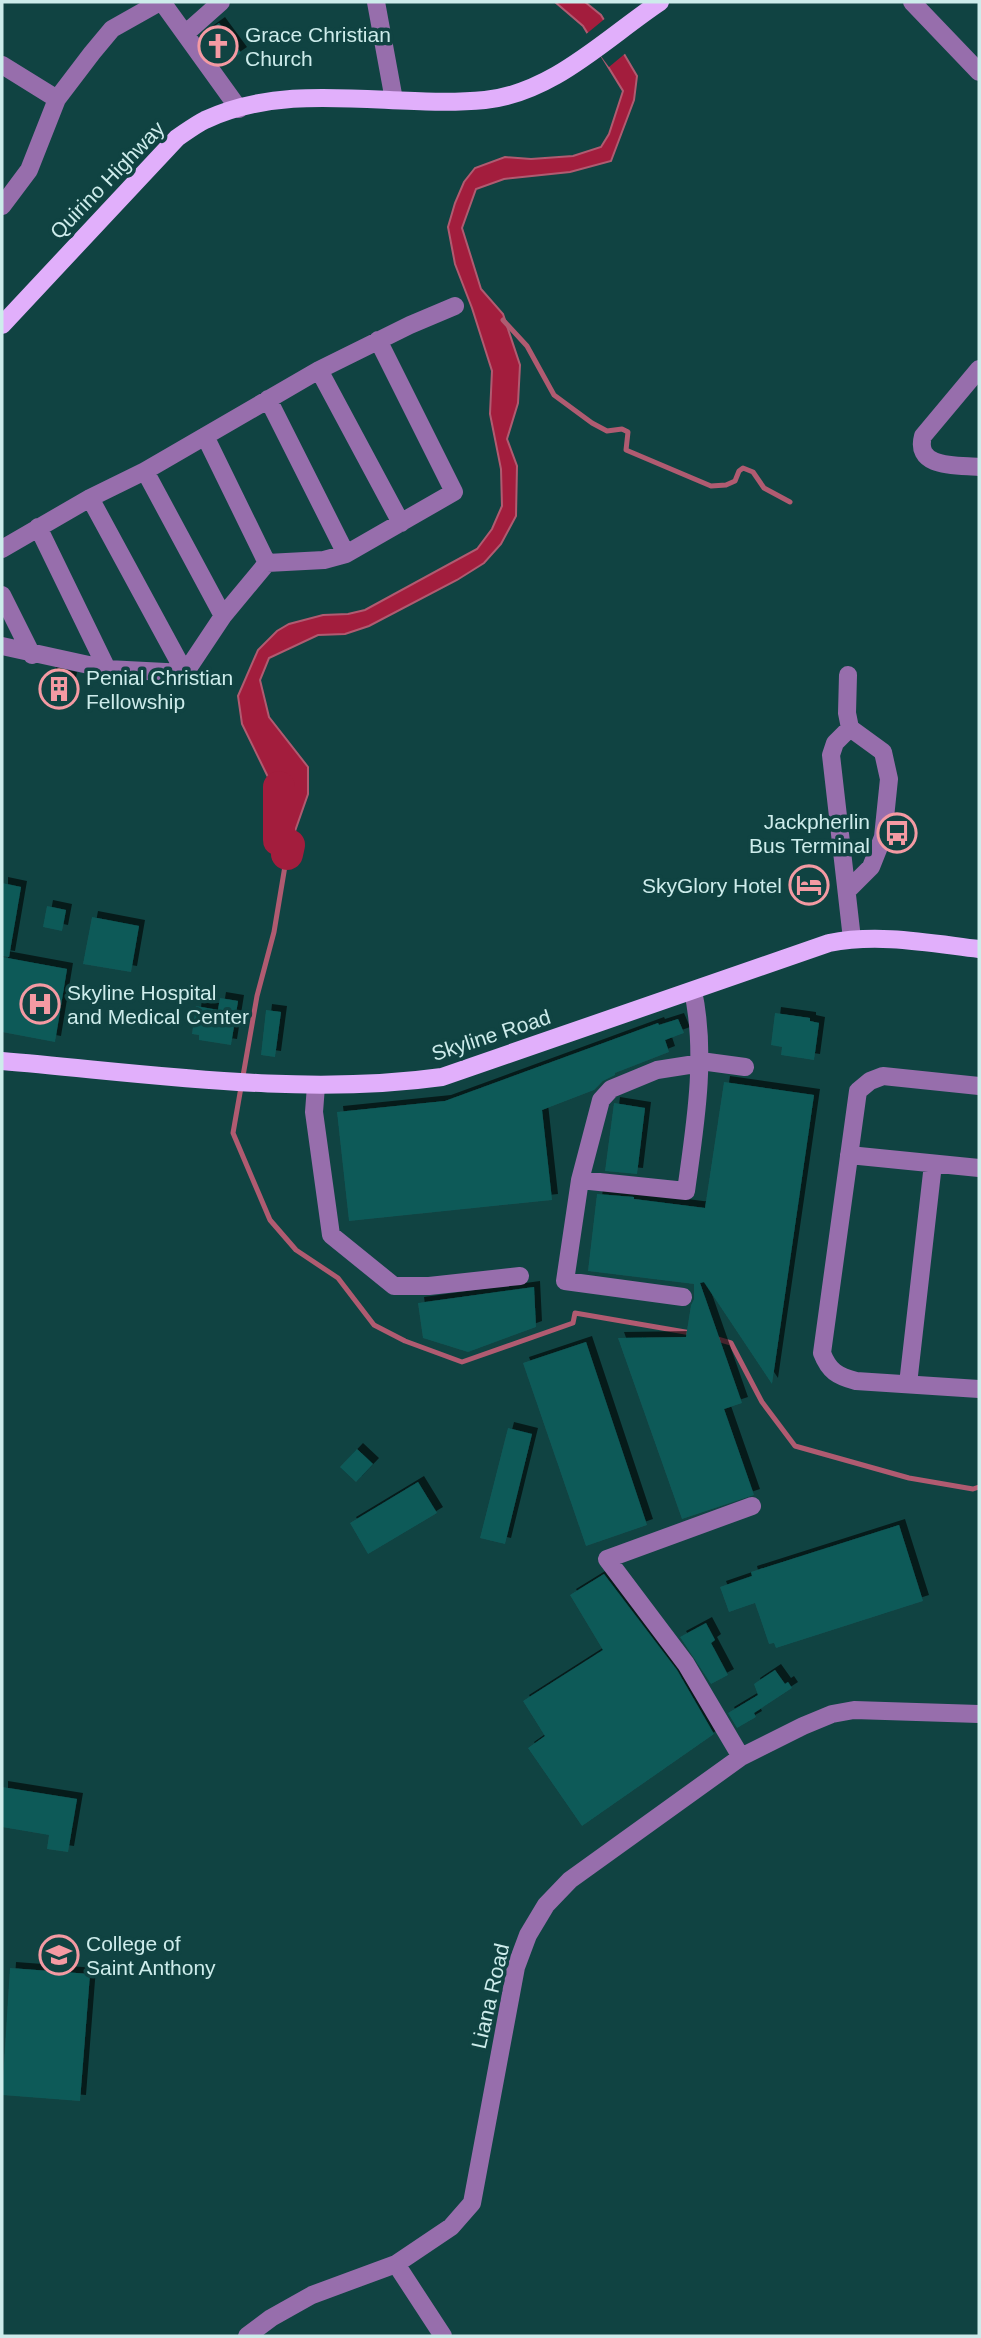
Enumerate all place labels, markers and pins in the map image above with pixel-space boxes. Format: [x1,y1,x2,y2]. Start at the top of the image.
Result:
place label: Grace Christian Church [245,23,391,70]
church icon: Grace Christian Church [197,25,239,67]
place label: Penial Christian Fellowship [86,666,233,713]
building icon: Penial Christian Fellowship [38,668,80,710]
place label: Jackpherlin Bus Terminal [749,810,870,857]
bus stop icon: Jackpherlin Bus Terminal [876,812,918,854]
hotel icon: SkyGlory Hotel [788,864,830,906]
place label: SkyGlory Hotel [642,874,782,897]
place label: Skyline Hospital and Medical Center [67,981,249,1028]
hospital icon: Skyline Hospital and Medical Center [19,983,61,1025]
place label: College of Saint Anthony [86,1932,216,1979]
school or university icon: College of Saint Anthony [38,1934,80,1976]

